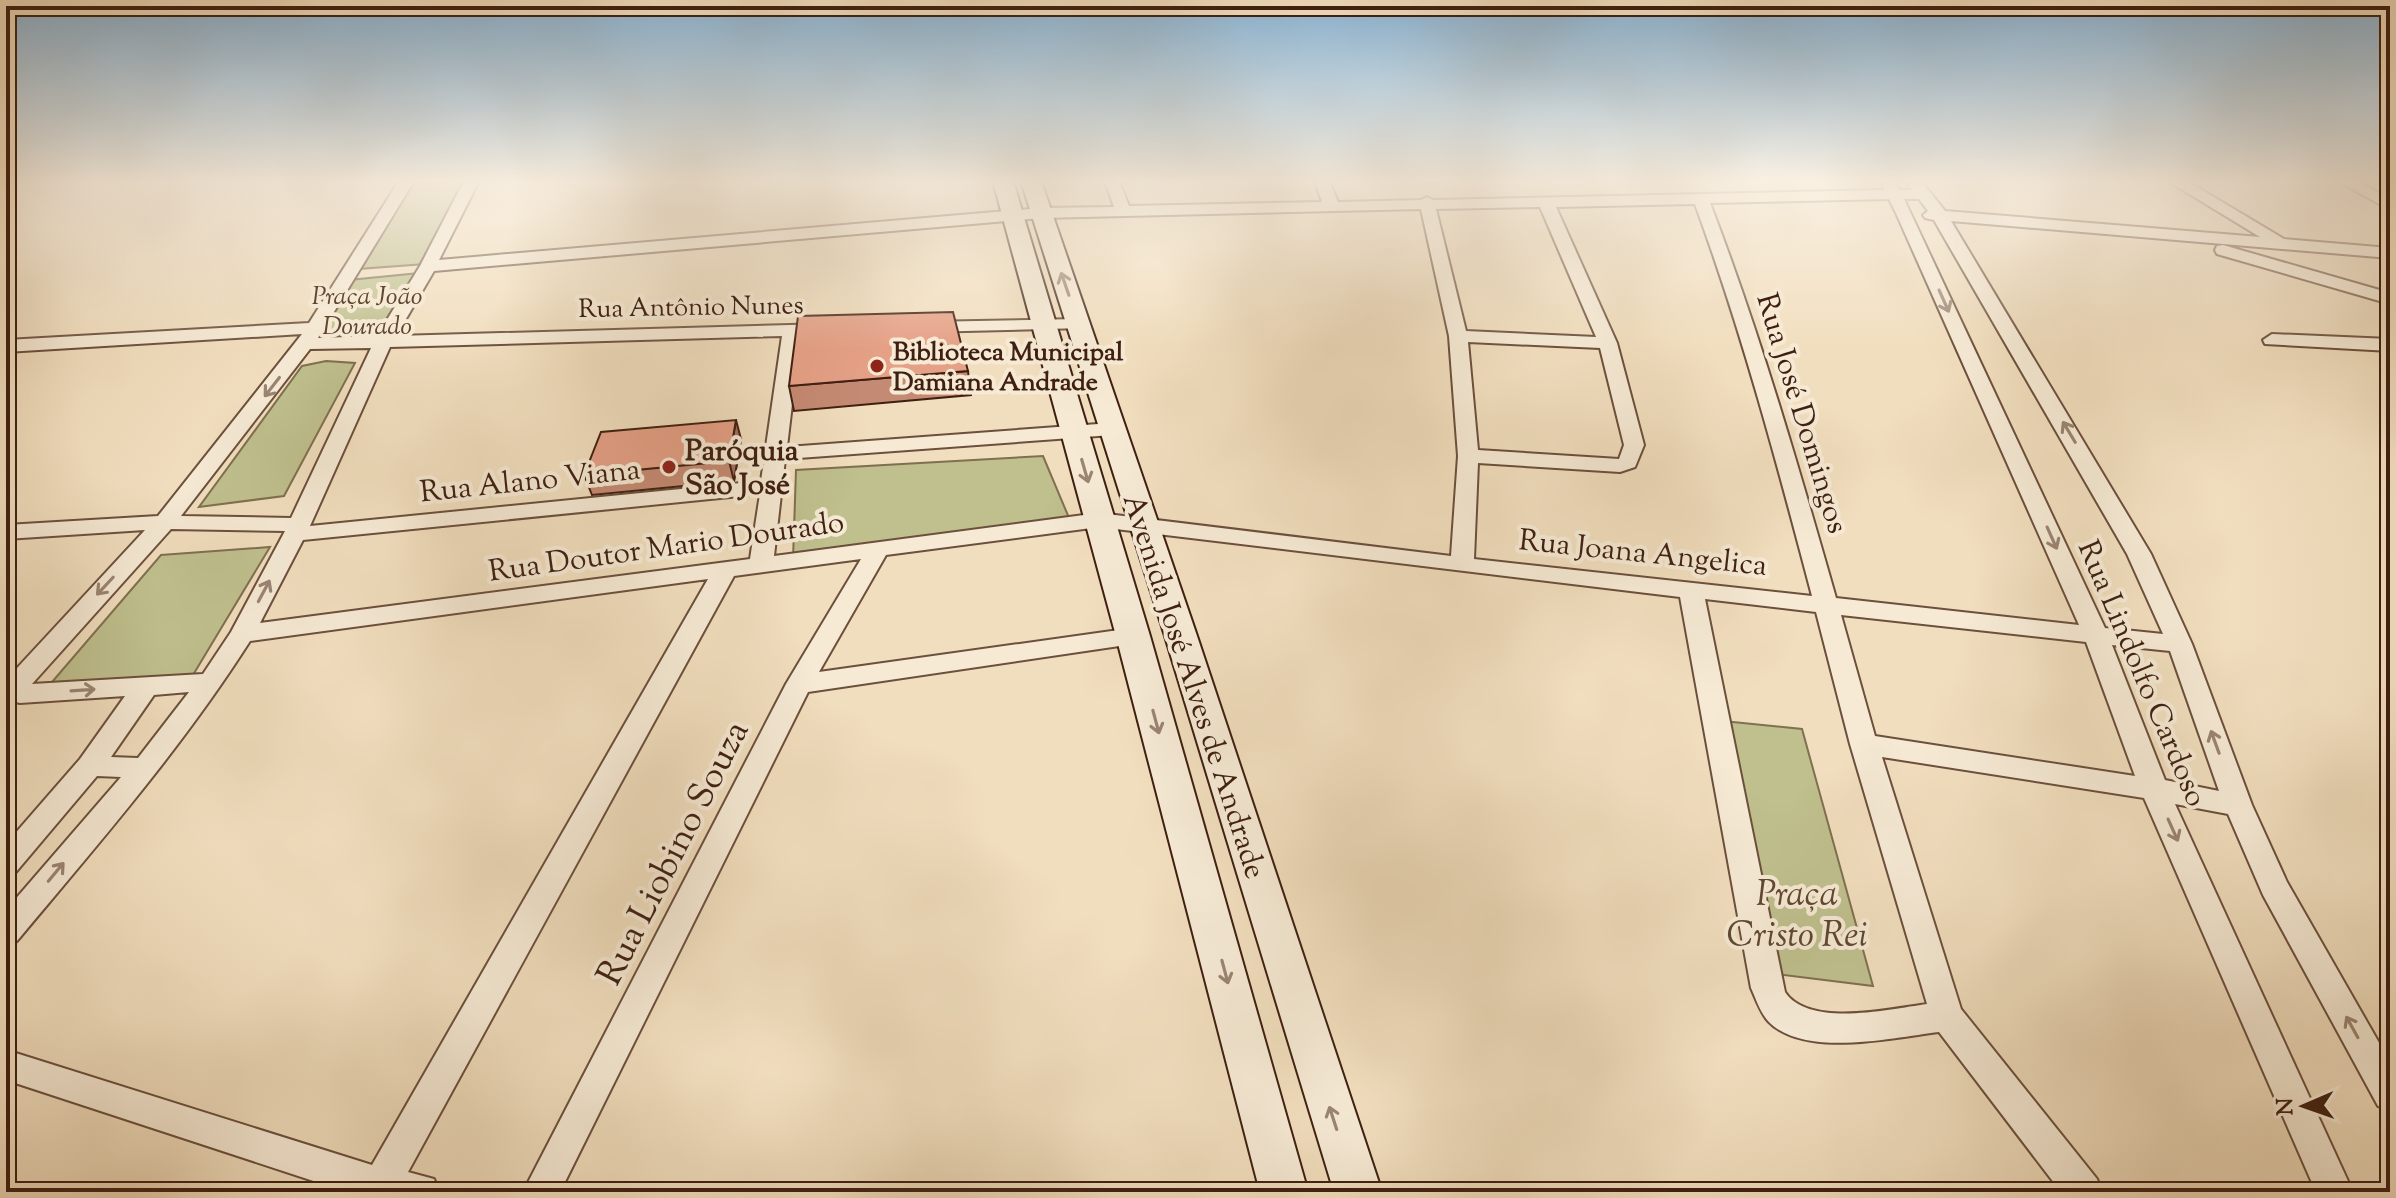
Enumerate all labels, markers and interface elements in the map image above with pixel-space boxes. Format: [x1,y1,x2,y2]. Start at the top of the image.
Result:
one-way arrow [1056,272,1071,297]
park label: Praça João Dourado [312,279,422,346]
street label: Rua Antônio Nunes [578,288,804,329]
street label: Rua José Domingos [1744,288,1858,539]
one-way arrow [1938,289,1953,313]
place label: Biblioteca Municipal Damiana Andrade [893,335,1124,402]
marker: Biblioteca Municipal Damiana Andrade [868,357,886,375]
one-way arrow [263,376,280,397]
one-way arrow [2061,421,2077,444]
place label: Paróquia São José [685,431,799,508]
street label: Rua Alano Viana [418,450,643,515]
marker: Paróquia São José [660,458,678,476]
one-way arrow [1079,458,1094,484]
street label: Avenida José Alves de Andrade [1110,489,1275,885]
street label: Rua Doutor Mario Dourado [486,502,847,595]
street label: Rua Joana Angelica [1517,520,1769,589]
one-way arrow [2045,526,2060,550]
street label: Rua Lindolfo Cardoso [2065,534,2216,814]
one-way arrow [97,576,115,596]
one-way arrow [257,579,273,603]
one-way arrow [69,682,96,697]
one-way arrow [1149,708,1164,734]
street label: Rua Liobino Souza [585,712,764,995]
one-way arrow [2207,730,2222,755]
one-way arrow [2166,818,2181,842]
one-way arrow [47,863,65,883]
park label: Praça Cristo Rei [1726,870,1868,963]
one-way arrow [1218,959,1233,985]
one-way arrow [2344,1015,2359,1039]
north arrow [2264,1066,2344,1146]
text: N [2271,1097,2303,1116]
one-way arrow [1325,1106,1340,1131]

